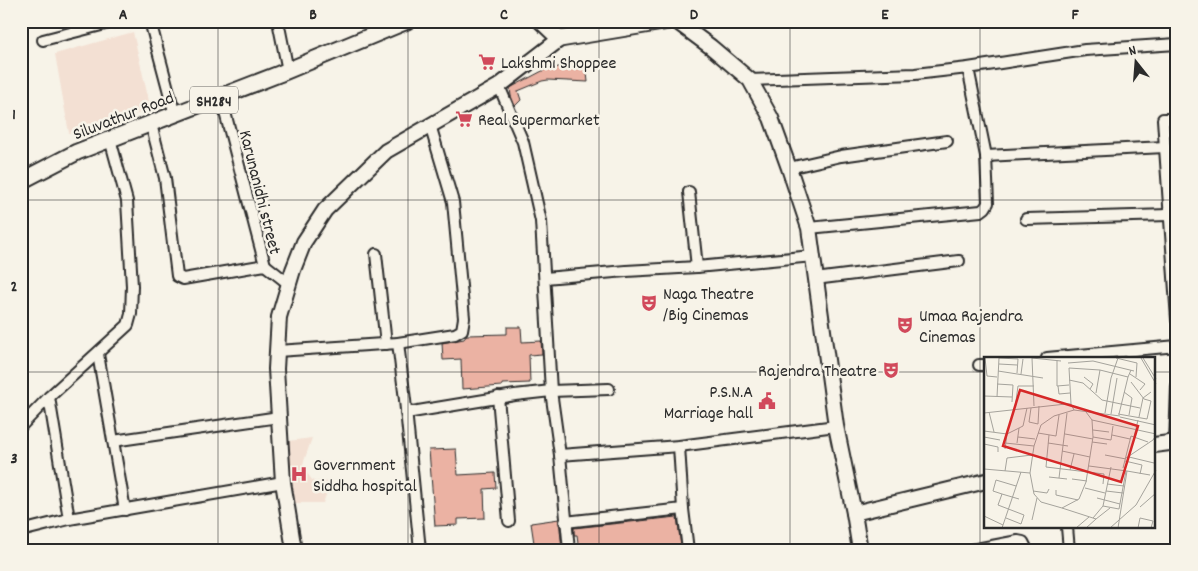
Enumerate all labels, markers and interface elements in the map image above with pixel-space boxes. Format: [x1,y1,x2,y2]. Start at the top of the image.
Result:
text: A [119,4,128,27]
text: B [309,4,317,27]
text: C [500,4,508,27]
text: D [690,4,699,27]
text: E [881,4,889,27]
text: F [1071,4,1079,27]
north arrow [1110,38,1160,88]
text: N [1127,41,1139,62]
supermarket icon: Lakshmi Shoppee [477,52,497,72]
place label: Lakshmi Shoppee [501,52,616,77]
road number: SH284 [190,86,238,114]
street label: Siluvathur Road [70,87,178,148]
text: 1 [12,104,16,127]
supermarket icon: Real Supermarket [454,109,474,129]
place label: Real Supermarket [478,109,600,134]
street label: Karunanidhi street [231,128,286,258]
text: 2 [11,276,18,299]
place label: Naga Theatre /Big Cinemas [663,283,754,329]
theatre icon: Naga Theatre /Big Cinemas [639,293,659,313]
place label: Umaa Rajendra Cinemas [919,305,1023,351]
theatre icon: Umaa Rajendra Cinemas [895,315,915,335]
inset map [984,357,1156,528]
place label: Rajendra Theatre [758,360,877,385]
theatre icon: Rajendra Theatre [881,360,901,380]
place label: P.S.N.A Marriage hall [664,381,754,427]
public building icon: P.S.N.A Marriage hall [757,391,777,411]
text: 3 [10,448,18,471]
place label: Government Siddha hospital [313,454,417,500]
hospital icon: Government Siddha hospital [289,464,309,484]

